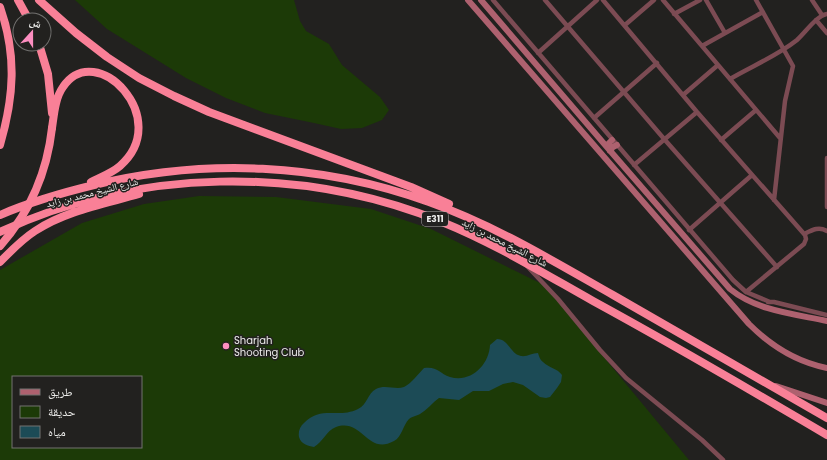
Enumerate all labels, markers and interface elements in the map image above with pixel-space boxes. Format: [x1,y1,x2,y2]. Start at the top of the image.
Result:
north arrow [12,12,52,52]
text: ش [27,13,44,32]
street label: شارع الشيخ محمد بن زايد [45,174,140,211]
road number: E311 [422,212,448,226]
street label: شارع الشيخ محمد بن زايد [459,214,551,271]
place label: Sharjah Shooting Club [234,333,305,360]
marker: Sharjah Shooting Club [221,341,231,351]
legend [12,376,142,448]
text: طريق [48,383,73,400]
text: حديقة [48,403,76,420]
text: مياه [48,423,66,440]

